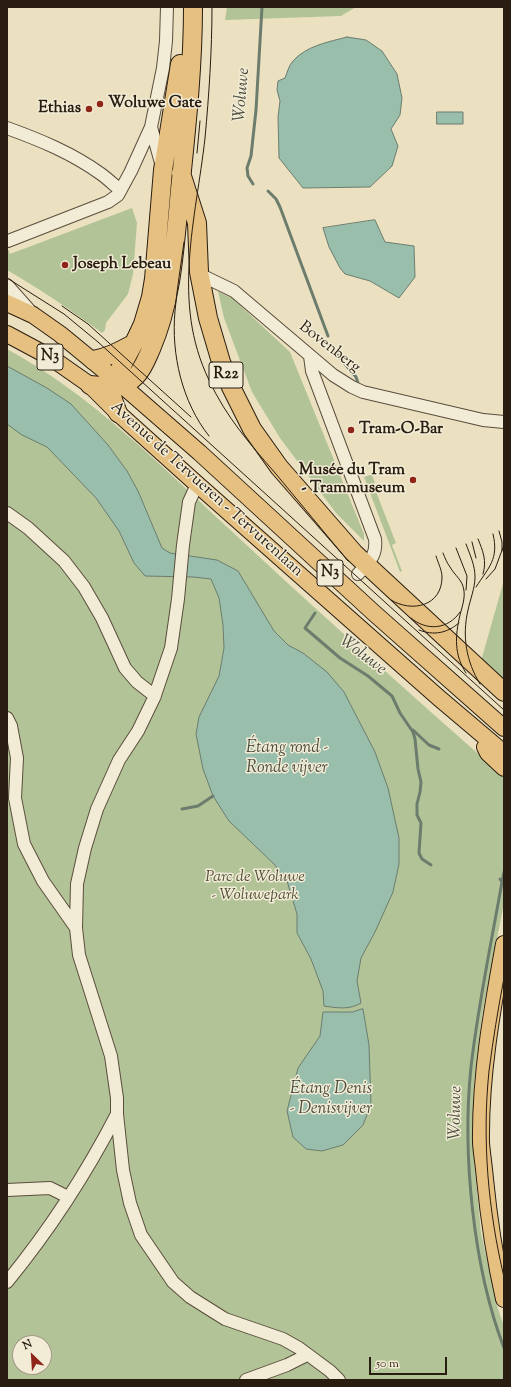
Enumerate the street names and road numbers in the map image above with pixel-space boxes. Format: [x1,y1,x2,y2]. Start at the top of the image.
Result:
street label: Bovenberg [294,318,364,378]
road number: N3 [37,344,63,370]
road number: R22 [209,362,243,388]
street label: Avenue de Tervueren - Tervurenlaan [106,398,306,582]
road number: N3 [317,560,343,586]

